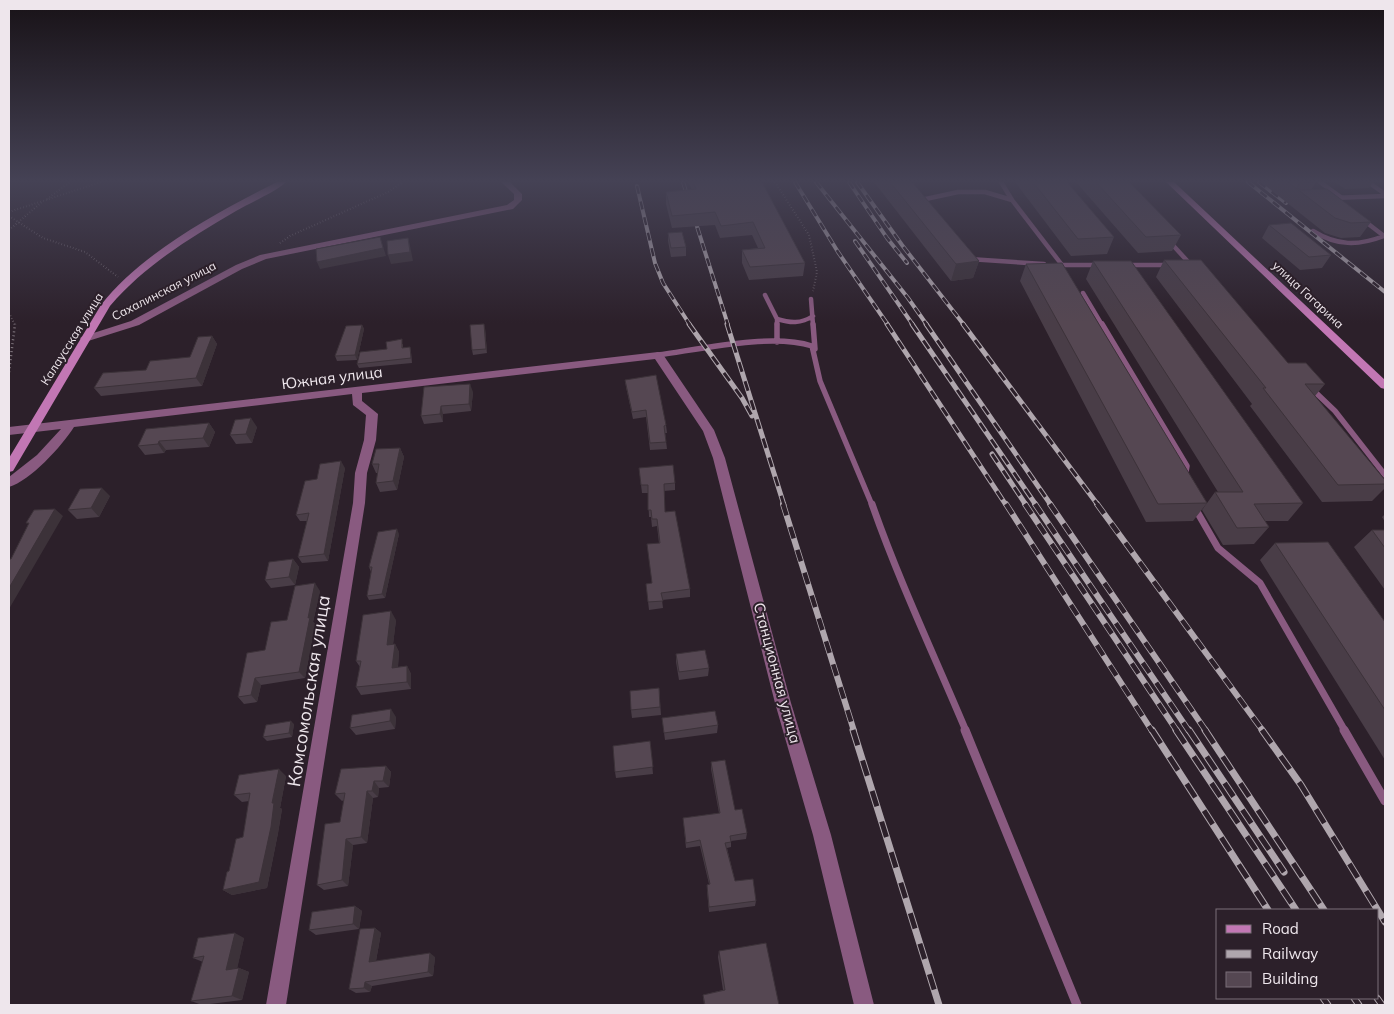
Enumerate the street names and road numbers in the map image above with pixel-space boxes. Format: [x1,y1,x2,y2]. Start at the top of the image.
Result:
street label: Сахалинская улица [109,258,218,323]
street label: улица Гагарина [1270,258,1347,332]
street label: Калаусская улица [37,290,106,388]
street label: Южная улица [280,362,384,393]
street label: Комсомольская улица [282,594,335,788]
street label: Станционная улица [750,600,805,745]

